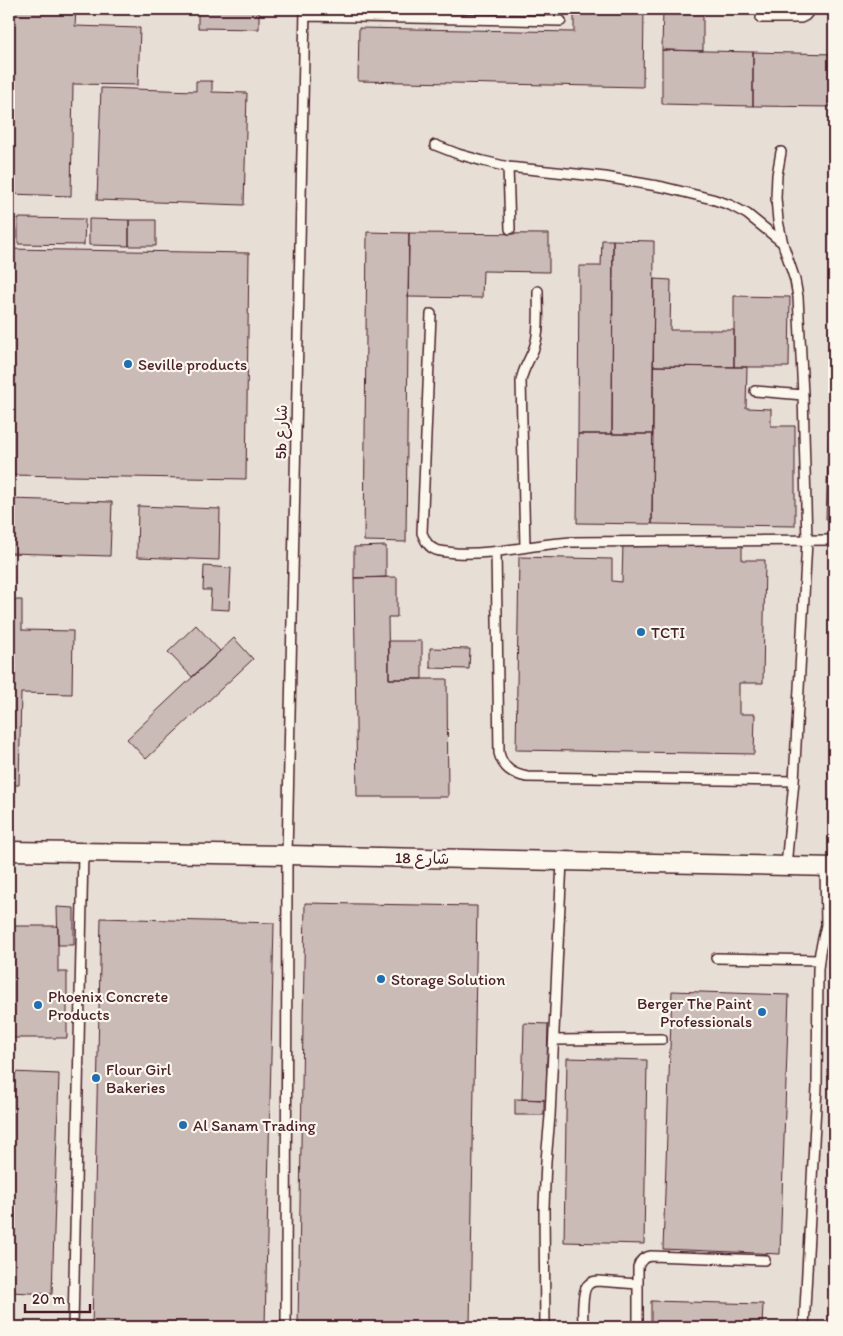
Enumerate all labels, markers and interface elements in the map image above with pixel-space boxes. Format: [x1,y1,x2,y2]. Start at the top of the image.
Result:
place label: Seville products [138,355,247,374]
marker: Seville products [122,358,134,370]
street label: 5b شارع [271,404,293,460]
place label: TCTI [651,623,685,642]
marker: TCTI [635,626,647,638]
street label: شارع 18 [395,848,449,870]
place label: Storage Solution [391,970,505,989]
marker: Storage Solution [375,973,387,985]
place label: Phoenix Concrete Products [48,987,168,1024]
place label: Berger The Paint Professionals [637,994,752,1031]
marker: Phoenix Concrete Products [32,999,44,1011]
marker: Berger The Paint Professionals [756,1006,768,1018]
place label: Flour Girl Bakeries [106,1060,172,1097]
marker: Flour Girl Bakeries [90,1072,102,1084]
place label: Al Sanam Trading [193,1116,317,1135]
marker: Al Sanam Trading [177,1119,189,1131]
scale bar [25,1281,90,1313]
text: 20 m [32,1290,66,1308]

